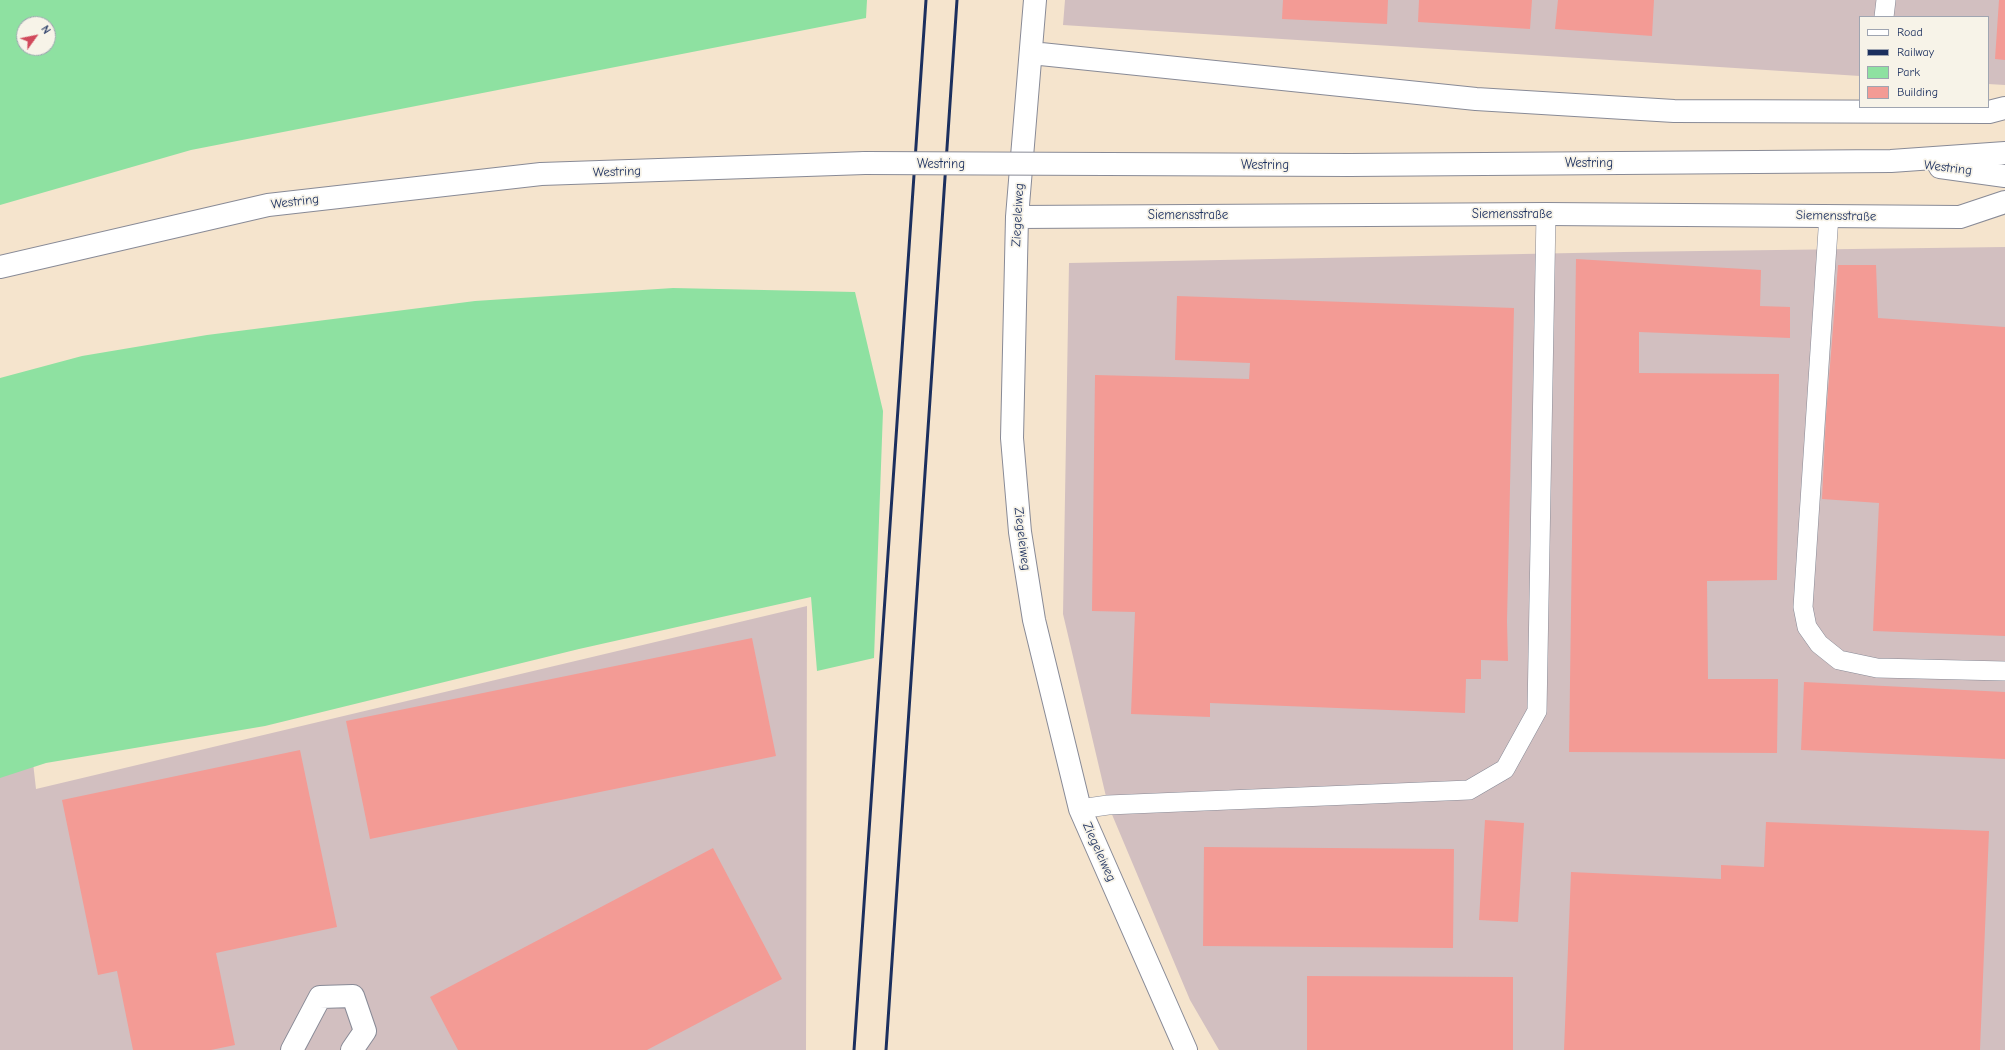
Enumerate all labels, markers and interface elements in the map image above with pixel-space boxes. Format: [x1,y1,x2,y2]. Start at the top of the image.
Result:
north arrow [16,16,56,56]
legend [1859,16,1989,108]
text: N [38,23,53,36]
text: Road [1897,25,1923,39]
text: Railway [1897,45,1934,59]
text: Park [1897,65,1920,79]
text: Building [1897,85,1938,99]
street label: Westring [1565,155,1613,171]
street label: Westring [917,156,965,172]
street label: Westring [1241,157,1289,173]
street label: Westring [1923,157,1973,179]
street label: Westring [593,163,641,181]
street label: Ziegeleiweg [1009,183,1027,247]
street label: Westring [270,191,320,213]
street label: Siemensstraße [1472,206,1552,222]
street label: Siemensstraße [1148,207,1228,223]
street label: Siemensstraße [1796,207,1876,225]
street label: Ziegeleiweg [1010,506,1034,572]
street label: Ziegeleiweg [1079,820,1119,884]

